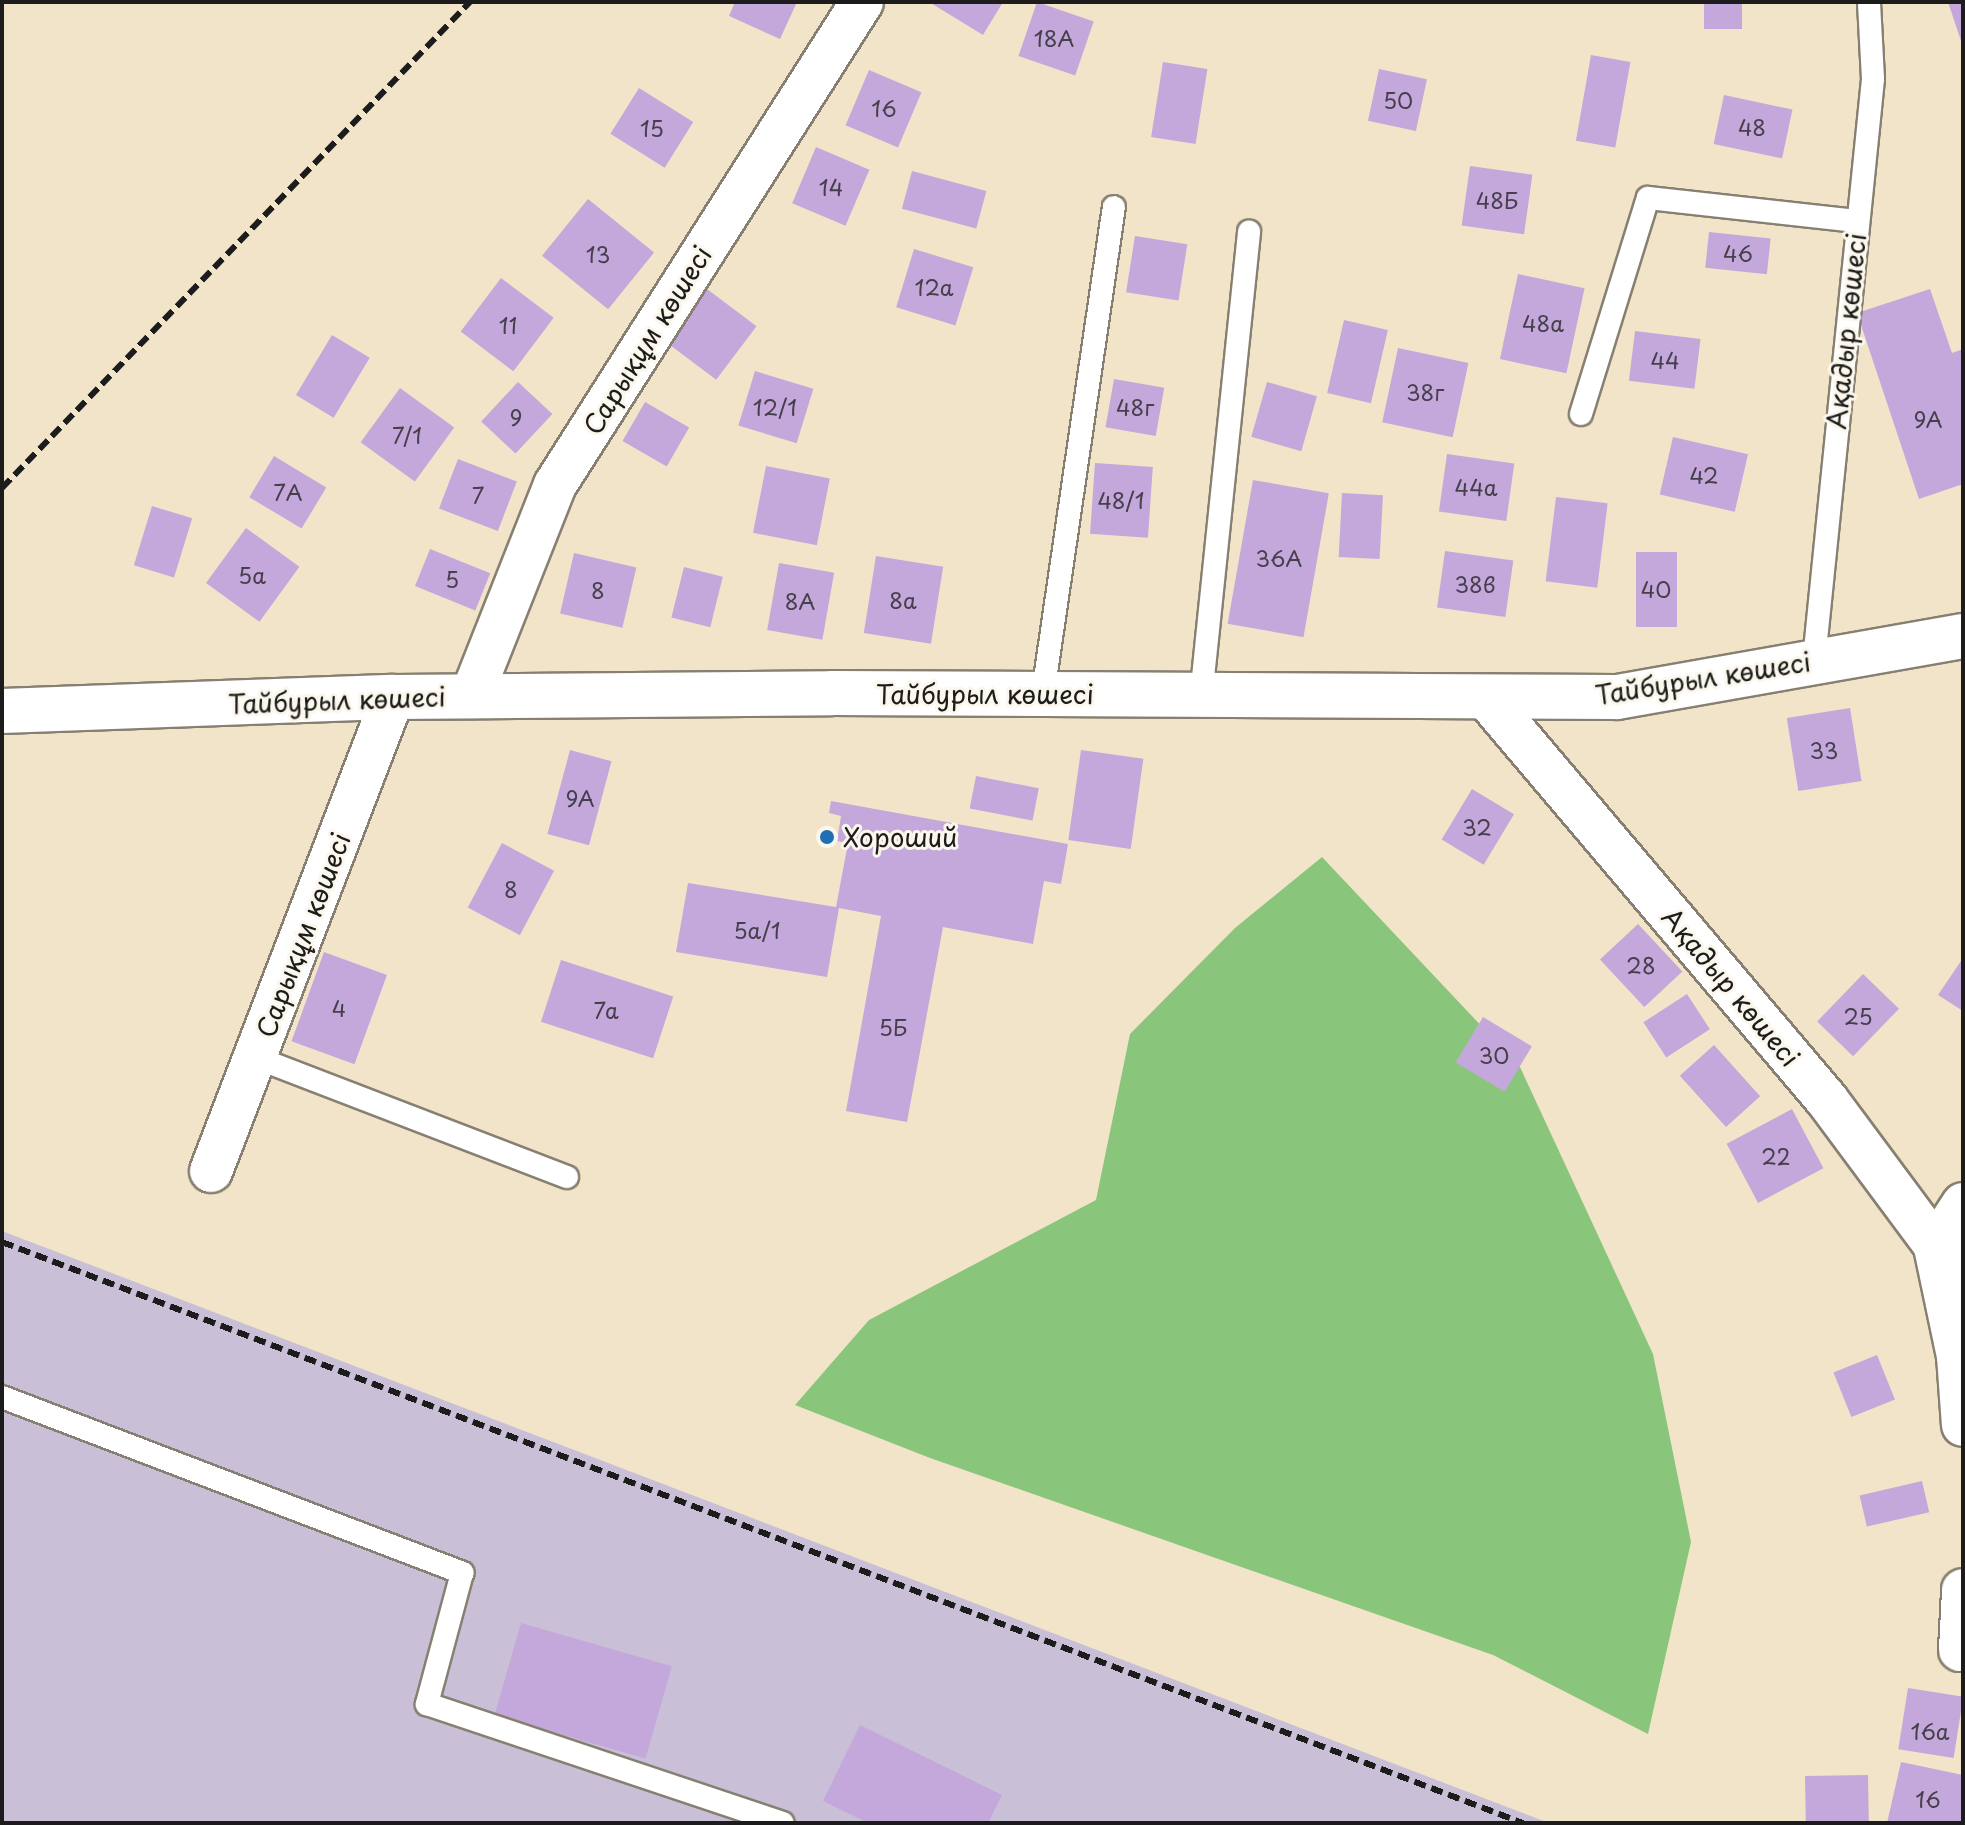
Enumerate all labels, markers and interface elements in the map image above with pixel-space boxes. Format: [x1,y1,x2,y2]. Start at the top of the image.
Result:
house number: 18А [1034,25,1074,51]
house number: 50 [1383,87,1413,113]
house number: 16 [871,95,897,121]
house number: 48 [1738,114,1766,140]
house number: 15 [640,115,664,141]
house number: 14 [819,174,843,200]
house number: 48Б [1476,187,1518,213]
street label: Ақадыр көшесі [1820,231,1872,431]
street label: Сарықұм көшесі [576,239,718,441]
house number: 46 [1723,240,1753,266]
house number: 13 [586,241,610,267]
house number: 12а [915,274,953,300]
house number: 48а [1522,310,1564,336]
house number: 11 [499,312,517,338]
house number: 44 [1650,347,1680,373]
house number: 38г [1406,379,1444,405]
house number: 12/1 [753,394,797,420]
house number: 48г [1116,394,1154,420]
house number: 9 [510,404,522,430]
house number: 9А [1913,406,1943,432]
house number: 7/1 [392,422,422,448]
house number: 42 [1689,462,1719,488]
house number: 44а [1455,474,1497,500]
house number: 7А [273,479,303,505]
house number: 7 [472,482,484,508]
house number: 48/1 [1097,487,1145,513]
house number: 36А [1256,545,1302,571]
house number: 5а [238,562,266,588]
house number: 5 [445,566,459,592]
house number: 38в [1454,571,1496,597]
house number: 40 [1641,576,1671,602]
house number: 8 [591,577,605,603]
house number: 8а [889,587,917,613]
house number: 8А [785,588,815,614]
street label: Тайбурыл көшесі [1593,646,1813,710]
street label: Тайбурыл көшесі [876,678,1094,710]
street label: Тайбурыл көшесі [228,681,446,719]
house number: 33 [1810,737,1838,763]
house number: 9А [565,785,595,811]
house number: 32 [1462,814,1492,840]
place label: Хороший [843,821,957,853]
street label: Сарықұм көшесі [249,827,357,1043]
marker: Хороший [818,828,836,846]
house number: 8 [504,876,518,902]
street label: Ақадыр көшесі [1656,901,1806,1073]
house number: 5а/1 [733,917,781,943]
house number: 28 [1626,952,1656,978]
house number: 4 [332,995,346,1021]
house number: 7а [593,997,619,1023]
house number: 25 [1843,1003,1873,1029]
house number: 5Б [879,1014,907,1040]
house number: 30 [1479,1042,1509,1068]
house number: 22 [1761,1143,1791,1169]
house number: 16а [1911,1718,1949,1744]
house number: 16 [1915,1786,1941,1812]

